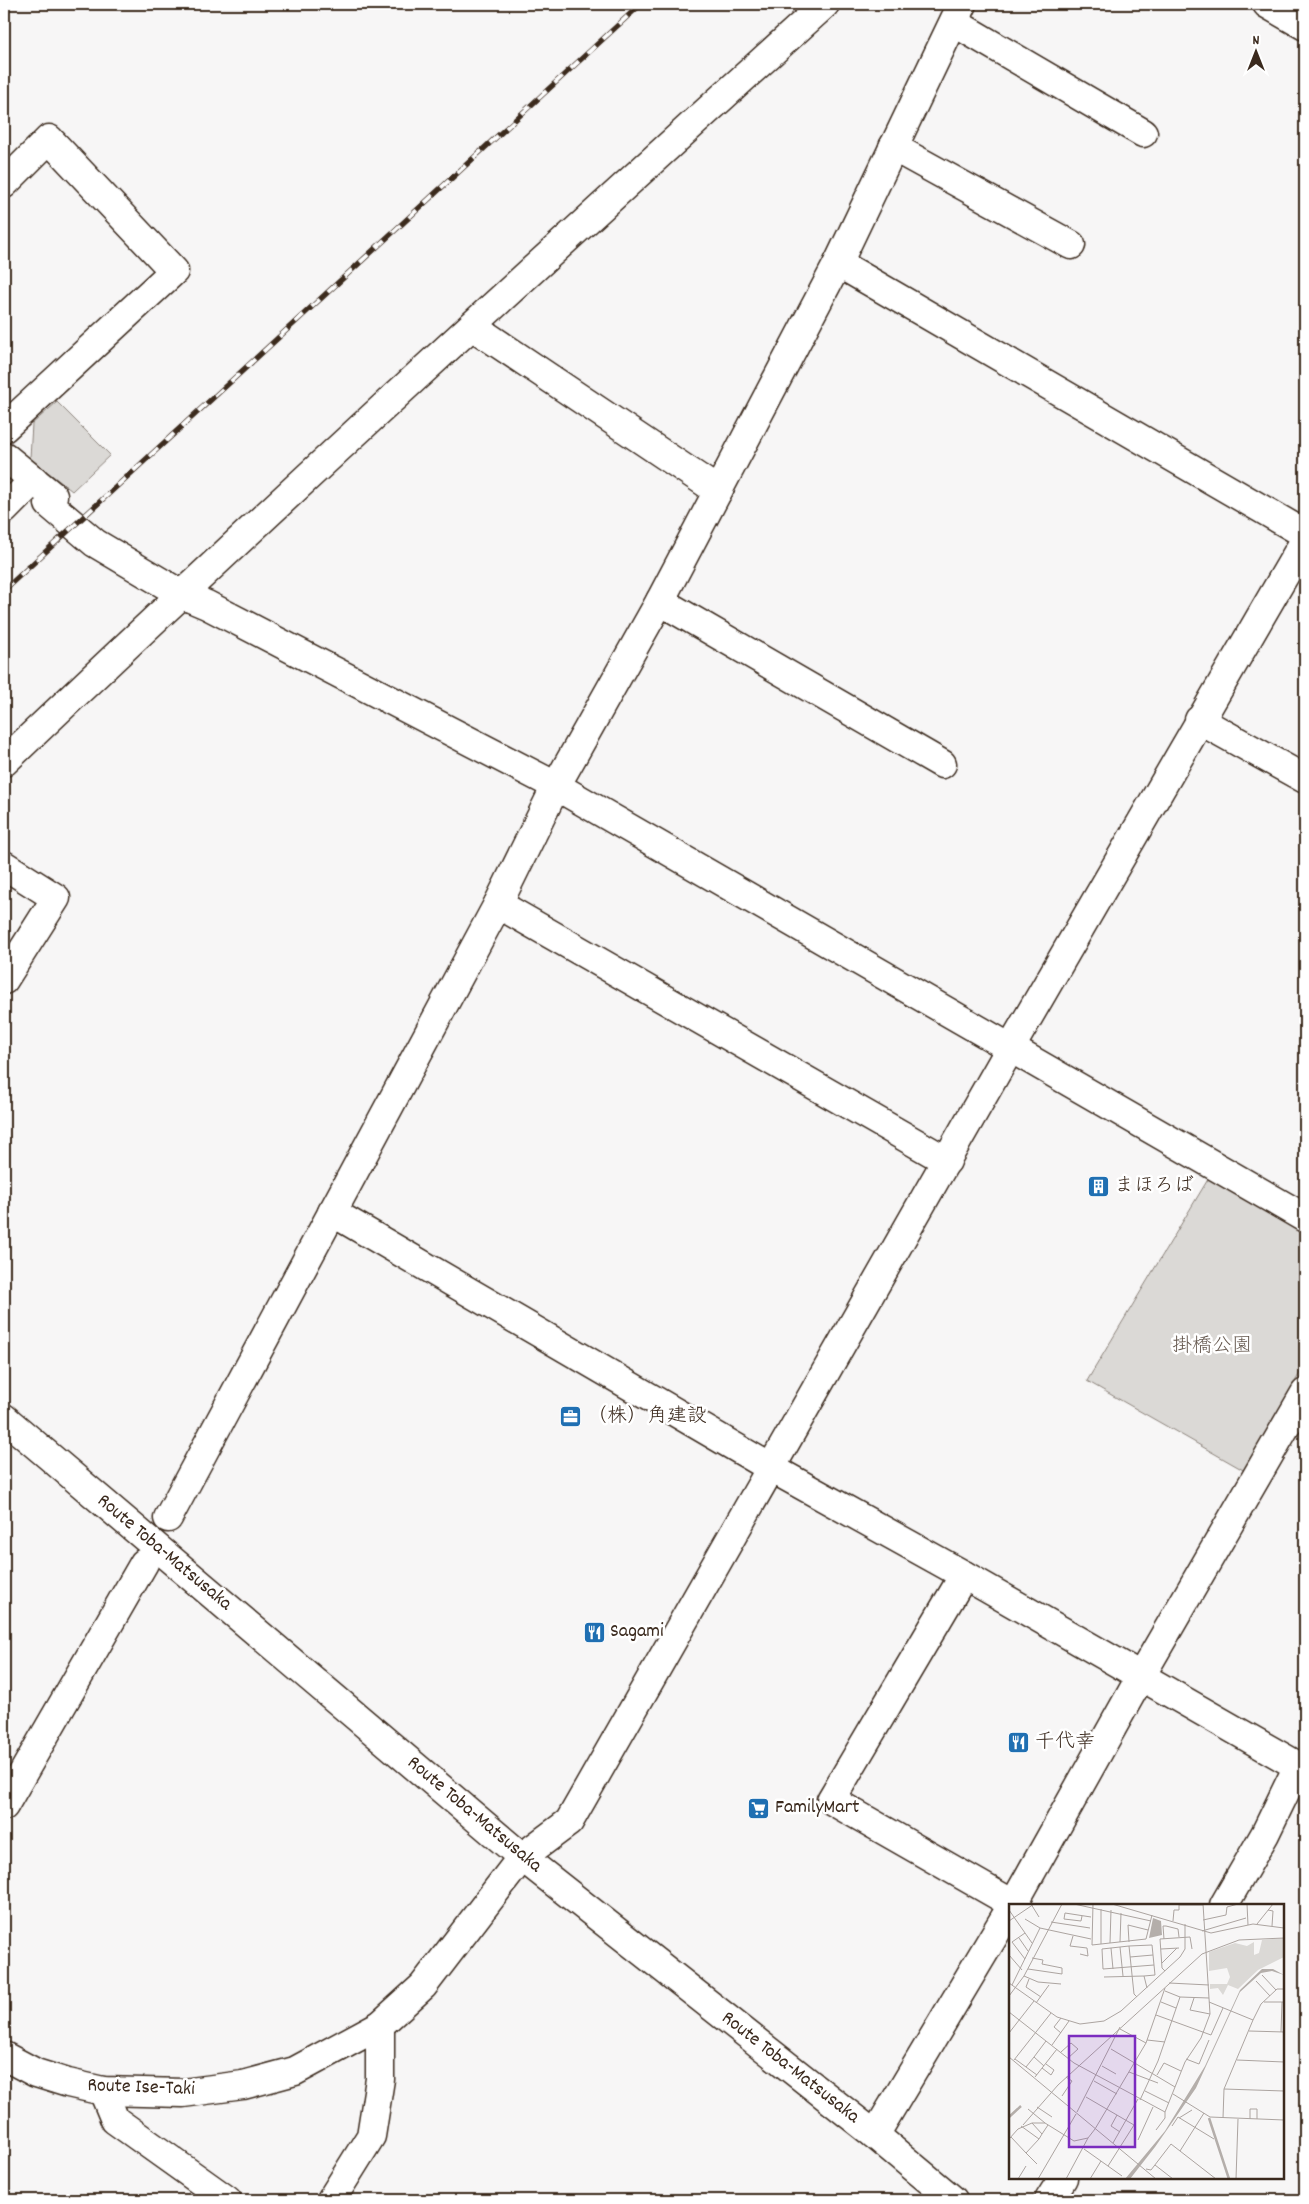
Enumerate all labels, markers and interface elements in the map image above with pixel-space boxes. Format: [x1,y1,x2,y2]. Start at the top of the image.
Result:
north arrow [1232,28,1282,78]
text: N [1253,31,1260,51]
place label: まほろば [1114,1173,1194,1201]
building icon: まほろば [1086,1175,1110,1199]
park label: 掛橋公園 [1172,1333,1252,1361]
place label: （株）角建設 [587,1403,707,1431]
office icon: （株）角建設 [559,1405,583,1429]
street label: Route Toba-Matsusaka [90,1488,238,1618]
place label: Sagami [610,1618,664,1646]
restaurant icon: Sagami [582,1620,606,1644]
place label: 千代幸 [1035,1729,1095,1757]
restaurant icon: 千代幸 [1007,1731,1031,1755]
street label: Route Toba-Matsusaka [400,1750,548,1880]
place label: FamilyMart [775,1794,859,1822]
supermarket icon: FamilyMart [747,1796,771,1820]
inset map [1009,1904,1284,2179]
street label: Route Toba-Matsusaka [715,2005,866,2131]
street label: Route Ise-Taki [87,2072,196,2104]

